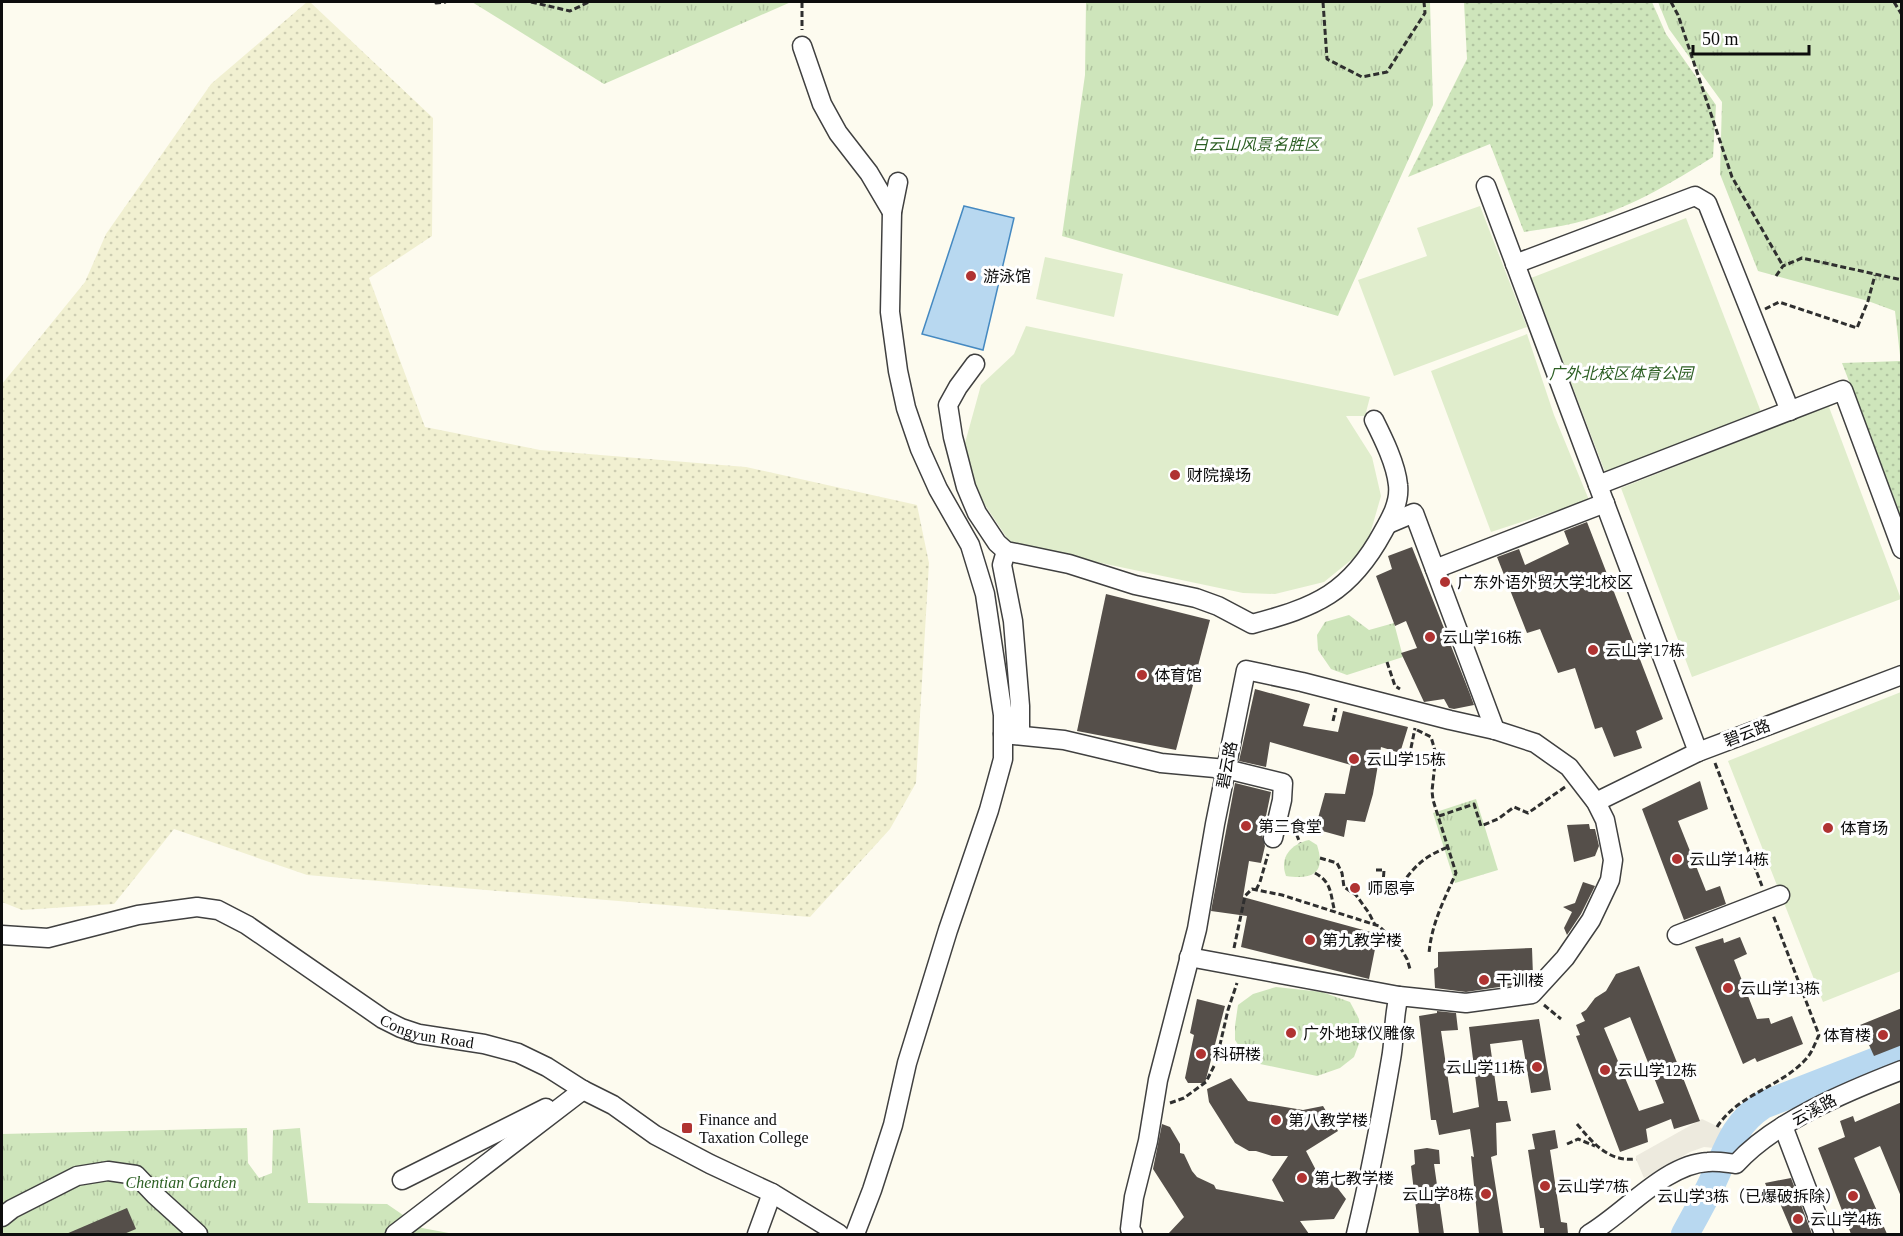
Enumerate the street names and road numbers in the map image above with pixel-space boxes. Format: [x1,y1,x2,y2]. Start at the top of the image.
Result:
street label: 碧云路 [1722,716,1772,750]
street label: 碧云路 [1214,740,1240,790]
street label: Congyun Road [377,1011,475,1051]
street label: 云溪路 [1789,1091,1839,1129]

